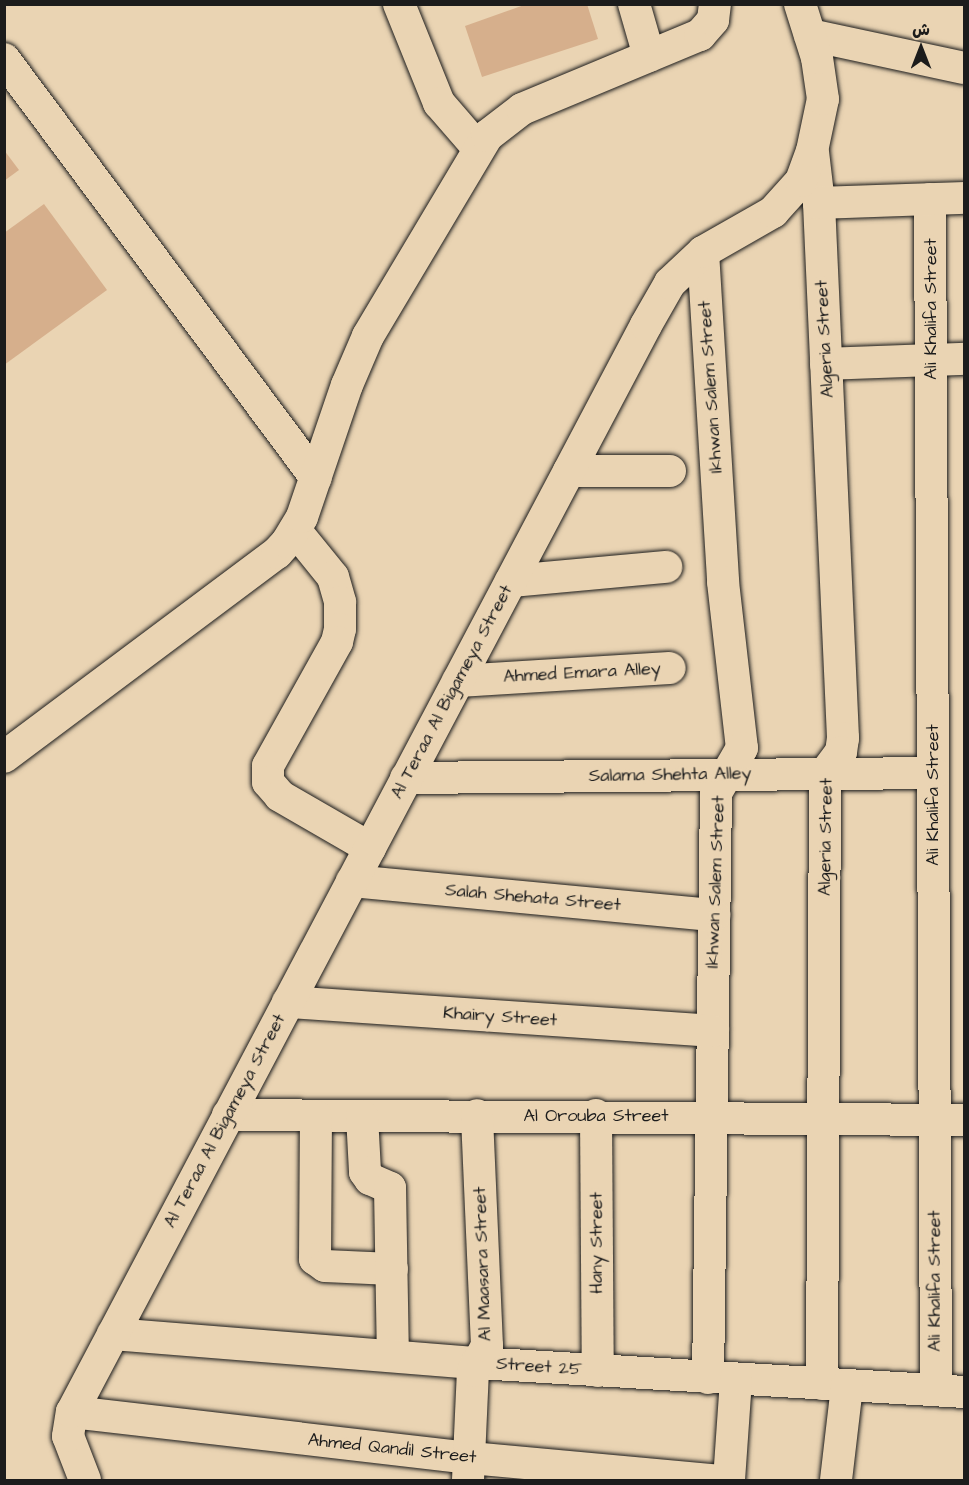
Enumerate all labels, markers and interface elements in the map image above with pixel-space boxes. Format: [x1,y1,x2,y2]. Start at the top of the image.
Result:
north arrow [891,18,951,78]
text: ش [912,19,930,41]
street label: Ali Khalifa Street [920,238,942,380]
street label: Algeria Street [811,280,839,398]
street label: Ikhwan Salem Street [694,300,728,474]
street label: Al Teraa Al Bigameya Street [386,581,518,803]
street label: Ahmed Emara Alley [503,658,661,688]
street label: Ali Khalifa Street [922,724,944,866]
street label: Salama Shehta Alley [588,763,752,787]
street label: Algeria Street [814,778,838,896]
street label: Ikhwan Salem Street [702,795,730,969]
street label: Salah Shehata Street [444,880,622,916]
street label: Khairy Street [442,1002,558,1032]
street label: Al Teraa Al Bigameya Street [159,1010,291,1232]
street label: Al Orouba Street [524,1105,668,1127]
street label: Al Maasara Street [470,1186,496,1342]
street label: Hany Street [586,1192,608,1294]
street label: Ali Khalifa Street [924,1210,946,1352]
street label: Street 25 [495,1353,583,1381]
street label: Ahmed Qandil Street [307,1429,477,1469]

